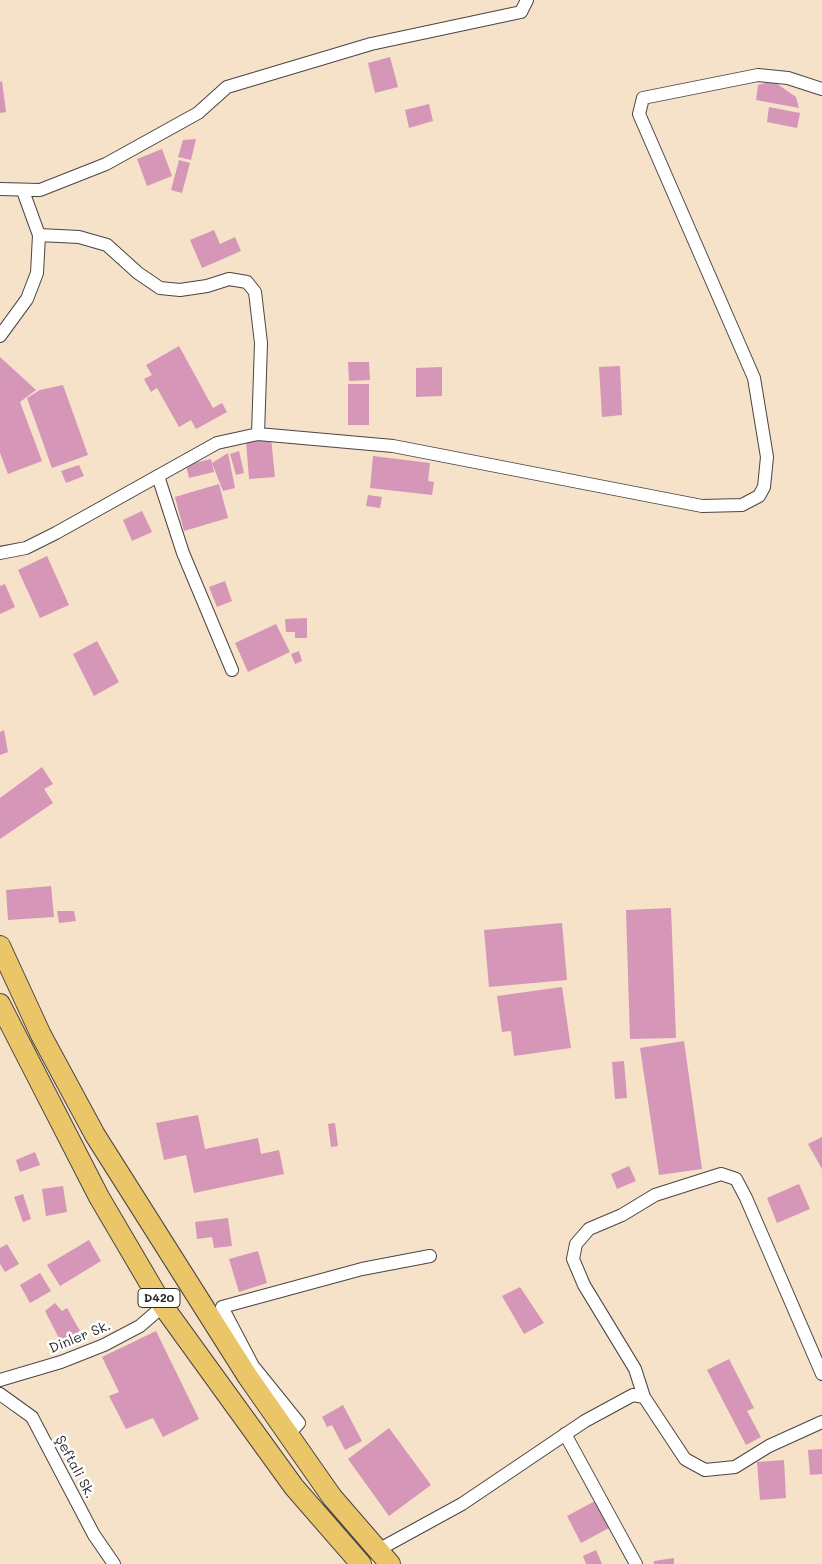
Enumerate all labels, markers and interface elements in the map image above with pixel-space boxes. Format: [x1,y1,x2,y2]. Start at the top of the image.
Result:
road number: D420 [138,1289,180,1308]
street label: Dinler Sk. [47,1317,113,1357]
street label: Şeftali Sk. [51,1433,99,1501]

